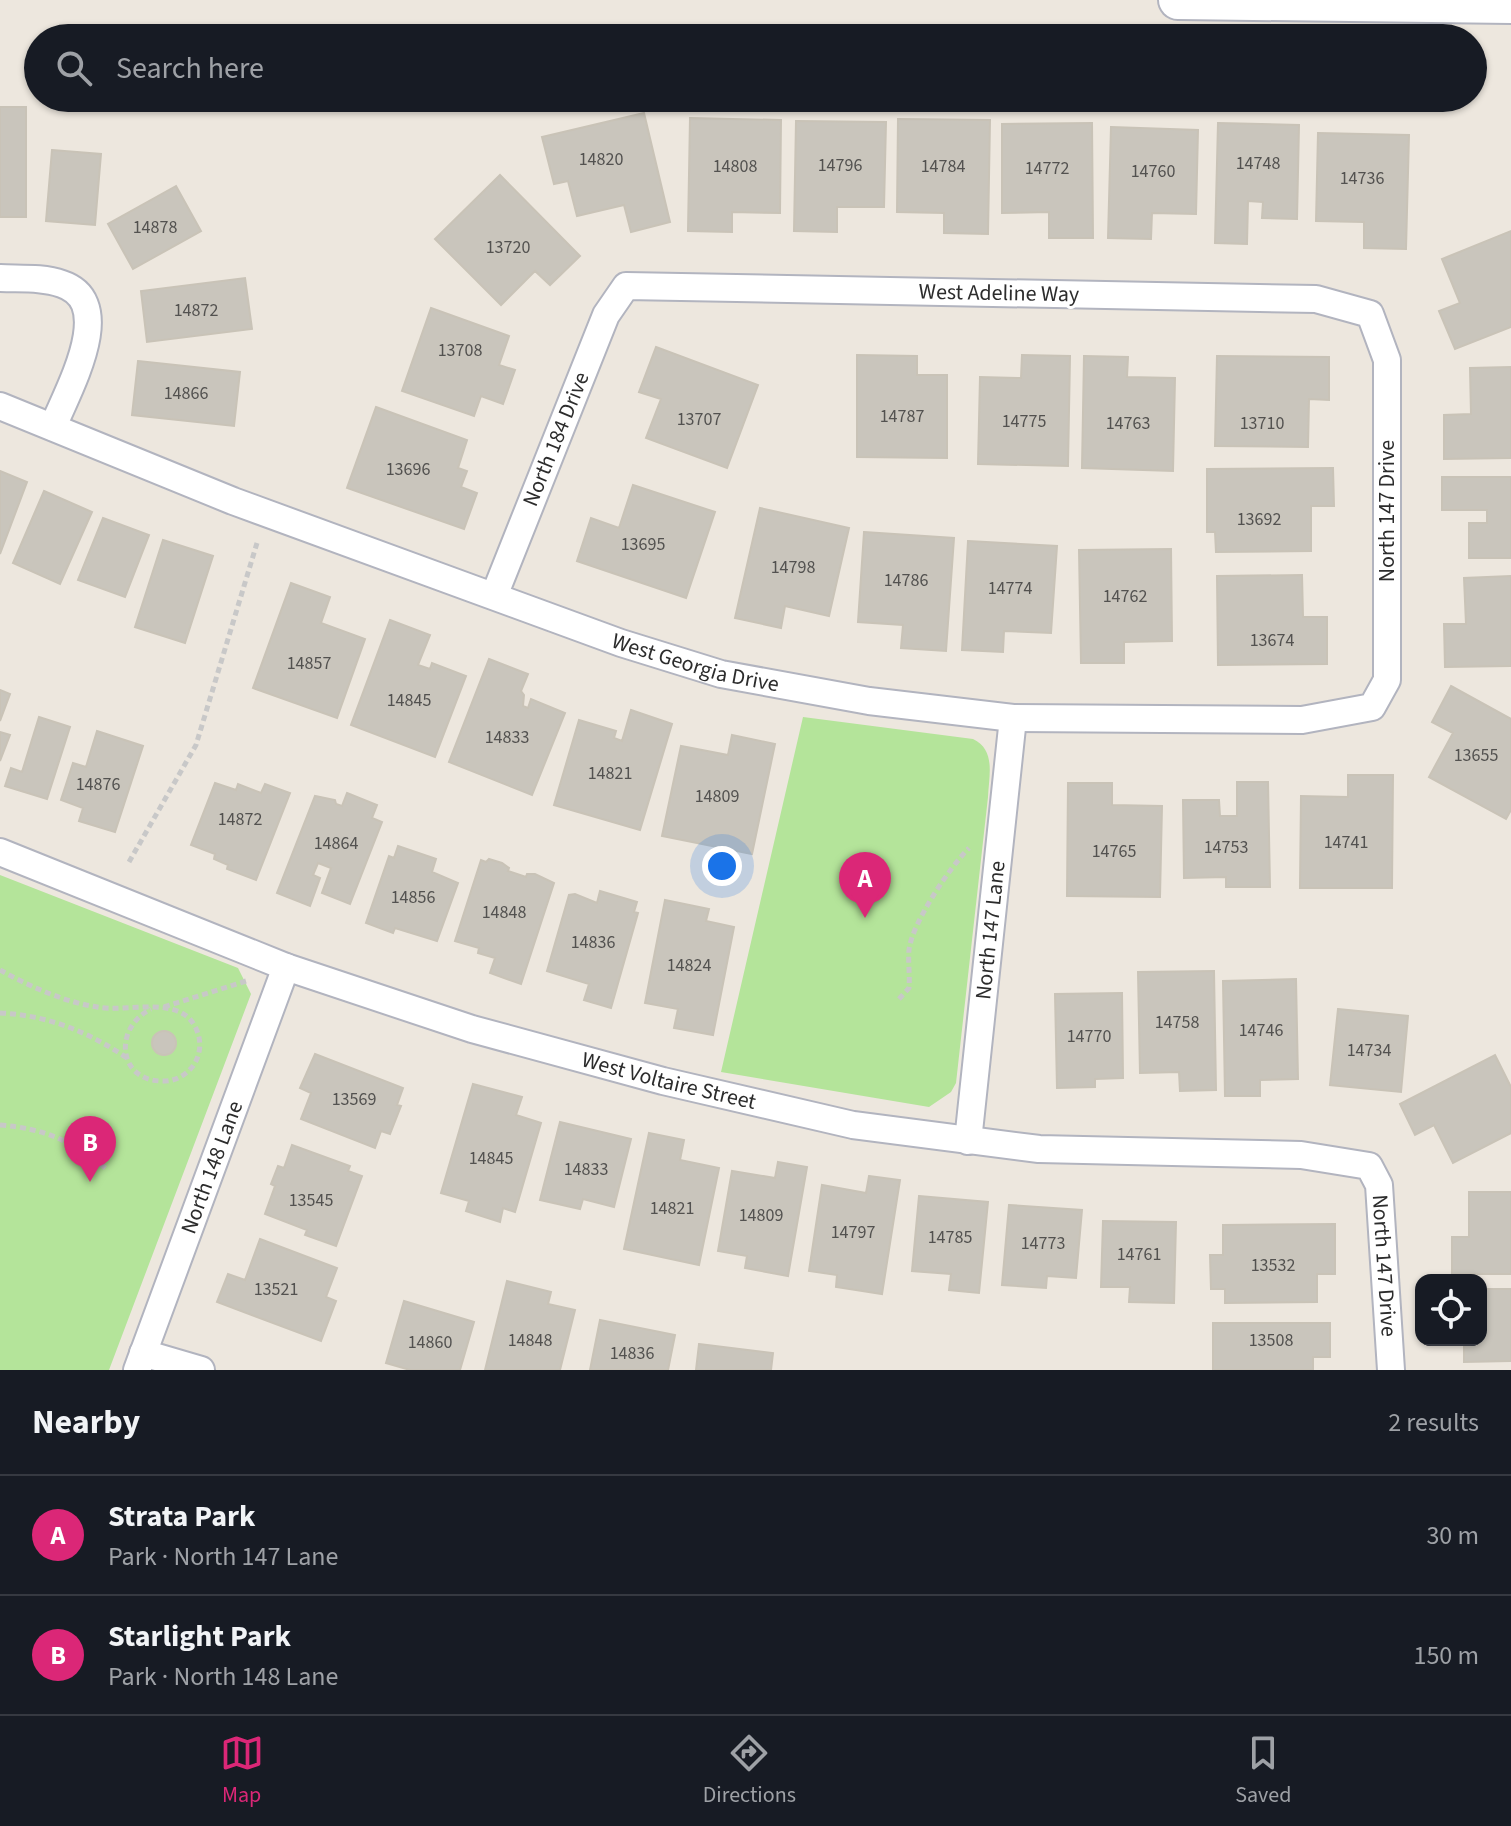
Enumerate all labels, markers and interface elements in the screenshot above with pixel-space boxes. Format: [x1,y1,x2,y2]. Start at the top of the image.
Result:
search box [24,24,1487,112]
icon: search [52,46,96,90]
text: Search here [116,47,264,90]
house number: 14820 [579,147,623,172]
house number: 14748 [1236,151,1280,176]
house number: 14796 [818,153,862,178]
house number: 14808 [713,154,757,179]
house number: 14784 [921,154,965,179]
house number: 14772 [1025,156,1069,181]
house number: 14760 [1131,159,1175,184]
house number: 14736 [1340,166,1384,191]
house number: 14878 [133,215,177,240]
house number: 13720 [486,235,530,260]
street label: West Adeline Way [918,276,1080,310]
house number: 14872 [174,298,218,323]
house number: 13708 [438,338,482,363]
street label: North 184 Drive [514,367,598,511]
house number: 14866 [164,381,208,406]
house number: 14787 [880,404,924,429]
house number: 13707 [677,407,721,432]
house number: 14775 [1002,409,1046,434]
house number: 14763 [1106,411,1150,436]
house number: 13710 [1240,411,1284,436]
street label: North 147 Drive [1371,440,1403,582]
house number: 13696 [386,457,430,482]
house number: 13692 [1237,507,1281,532]
house number: 13695 [621,532,665,557]
house number: 14798 [771,555,815,580]
house number: 14786 [884,568,928,593]
house number: 14774 [988,576,1032,601]
house number: 14762 [1103,584,1147,609]
street label: West Georgia Drive [607,625,782,700]
house number: 13674 [1250,628,1294,653]
house number: 14857 [287,651,331,676]
house number: 14845 [387,688,431,713]
house number: 14833 [485,725,529,750]
house number: 13655 [1454,743,1498,768]
house number: 14821 [588,761,632,786]
house number: 14876 [76,772,120,797]
house number: 14809 [695,784,739,809]
house number: 14872 [218,807,262,832]
house number: 14741 [1324,830,1368,855]
house number: 14864 [314,831,358,856]
house number: 14753 [1204,835,1248,860]
house number: 14765 [1092,839,1136,864]
your location [702,846,742,886]
pin: A [839,852,891,918]
street label: North 147 Lane [967,859,1014,1001]
house number: 14856 [391,885,435,910]
house number: 14848 [482,900,526,925]
house number: 14836 [571,930,615,955]
house number: 14824 [667,953,711,978]
house number: 14758 [1155,1010,1199,1035]
house number: 14746 [1239,1018,1283,1043]
house number: 14770 [1067,1024,1111,1049]
house number: 14734 [1347,1038,1391,1063]
street label: West Voltaire Street [578,1044,760,1118]
house number: 13569 [332,1087,376,1112]
street label: North 148 Lane [173,1096,251,1238]
pin: B [64,1116,116,1182]
house number: 14845 [469,1146,513,1171]
house number: 14833 [564,1157,608,1182]
house number: 13545 [289,1188,333,1213]
street label: North 147 Drive [1364,1193,1405,1338]
house number: 14821 [650,1196,694,1221]
house number: 14809 [739,1203,783,1228]
house number: 14797 [831,1220,875,1245]
house number: 14785 [928,1225,972,1250]
house number: 14773 [1021,1231,1065,1256]
house number: 14761 [1117,1242,1161,1267]
house number: 13532 [1251,1253,1295,1278]
map controls [1415,1274,1487,1346]
button: locate [1415,1274,1487,1346]
house number: 13521 [254,1277,298,1302]
house number: 14848 [508,1328,552,1353]
house number: 13508 [1249,1328,1293,1353]
house number: 14860 [408,1330,452,1355]
house number: 14836 [610,1341,654,1366]
text: Nearby [32,1398,140,1447]
text: 2 results [1388,1404,1479,1441]
text: Strata Park [108,1495,255,1538]
text: A [51,1517,65,1554]
text: 30 m [1426,1517,1479,1554]
text: Park · North 147 Lane [108,1538,338,1575]
text: Starlight Park [108,1615,291,1658]
text: B [50,1637,66,1674]
text: 150 m [1413,1637,1479,1674]
text: Park · North 148 Lane [108,1658,338,1695]
tab: Map [220,1731,264,1811]
tab: Directions [703,1731,796,1811]
tab: Saved [1235,1731,1291,1811]

